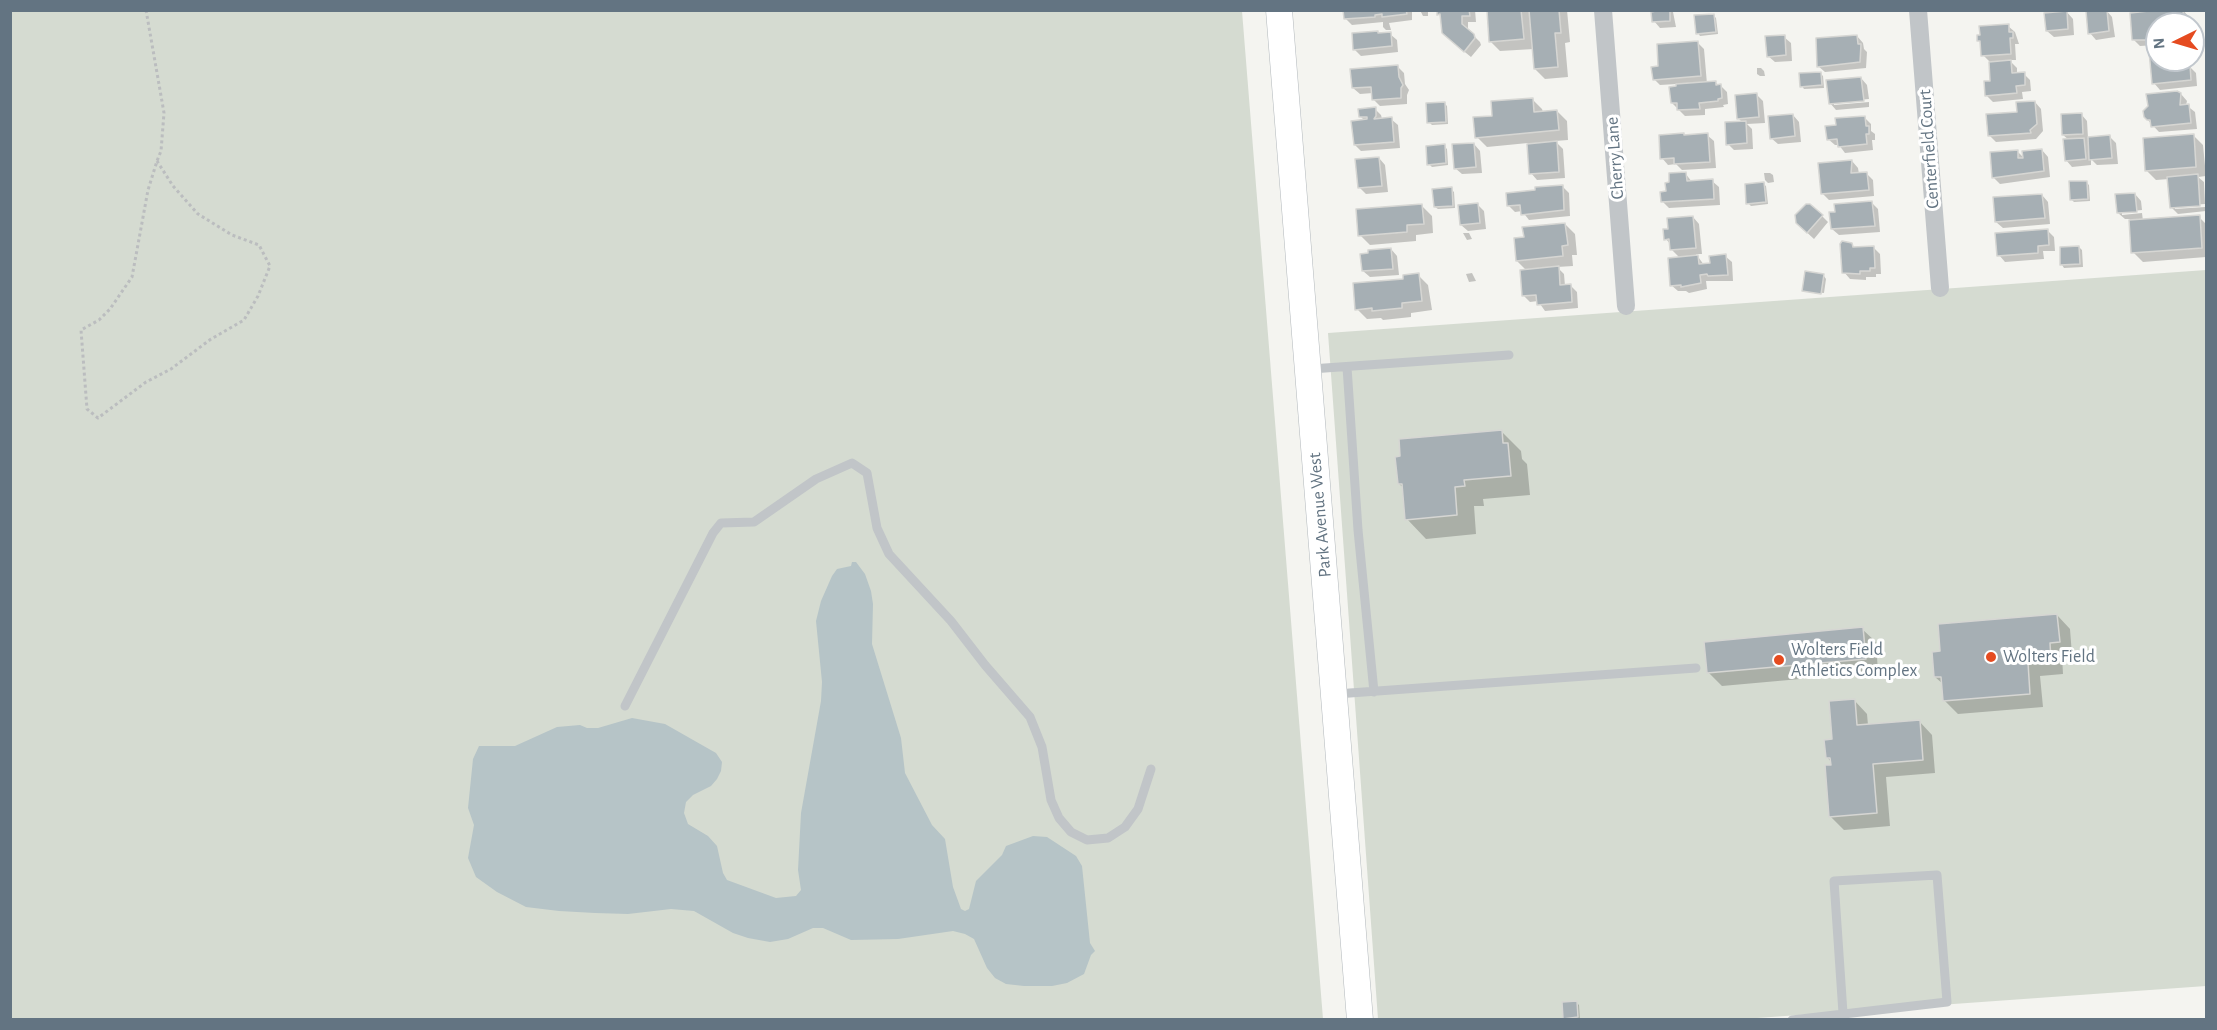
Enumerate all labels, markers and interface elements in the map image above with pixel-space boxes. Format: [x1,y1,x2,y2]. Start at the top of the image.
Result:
north arrow [2145,12,2205,72]
text: N [2151,37,2168,50]
street label: Centerfield Court [1914,89,1944,209]
street label: Cherry Lane [1601,116,1629,200]
street label: Park Avenue West [1304,452,1336,578]
place label: Wolters Field Athletics Complex [1791,639,1917,682]
place label: Wolters Field [2003,646,2095,668]
marker: Wolters Field [1984,650,1998,664]
marker: Wolters Field Athletics Complex [1772,653,1786,667]

